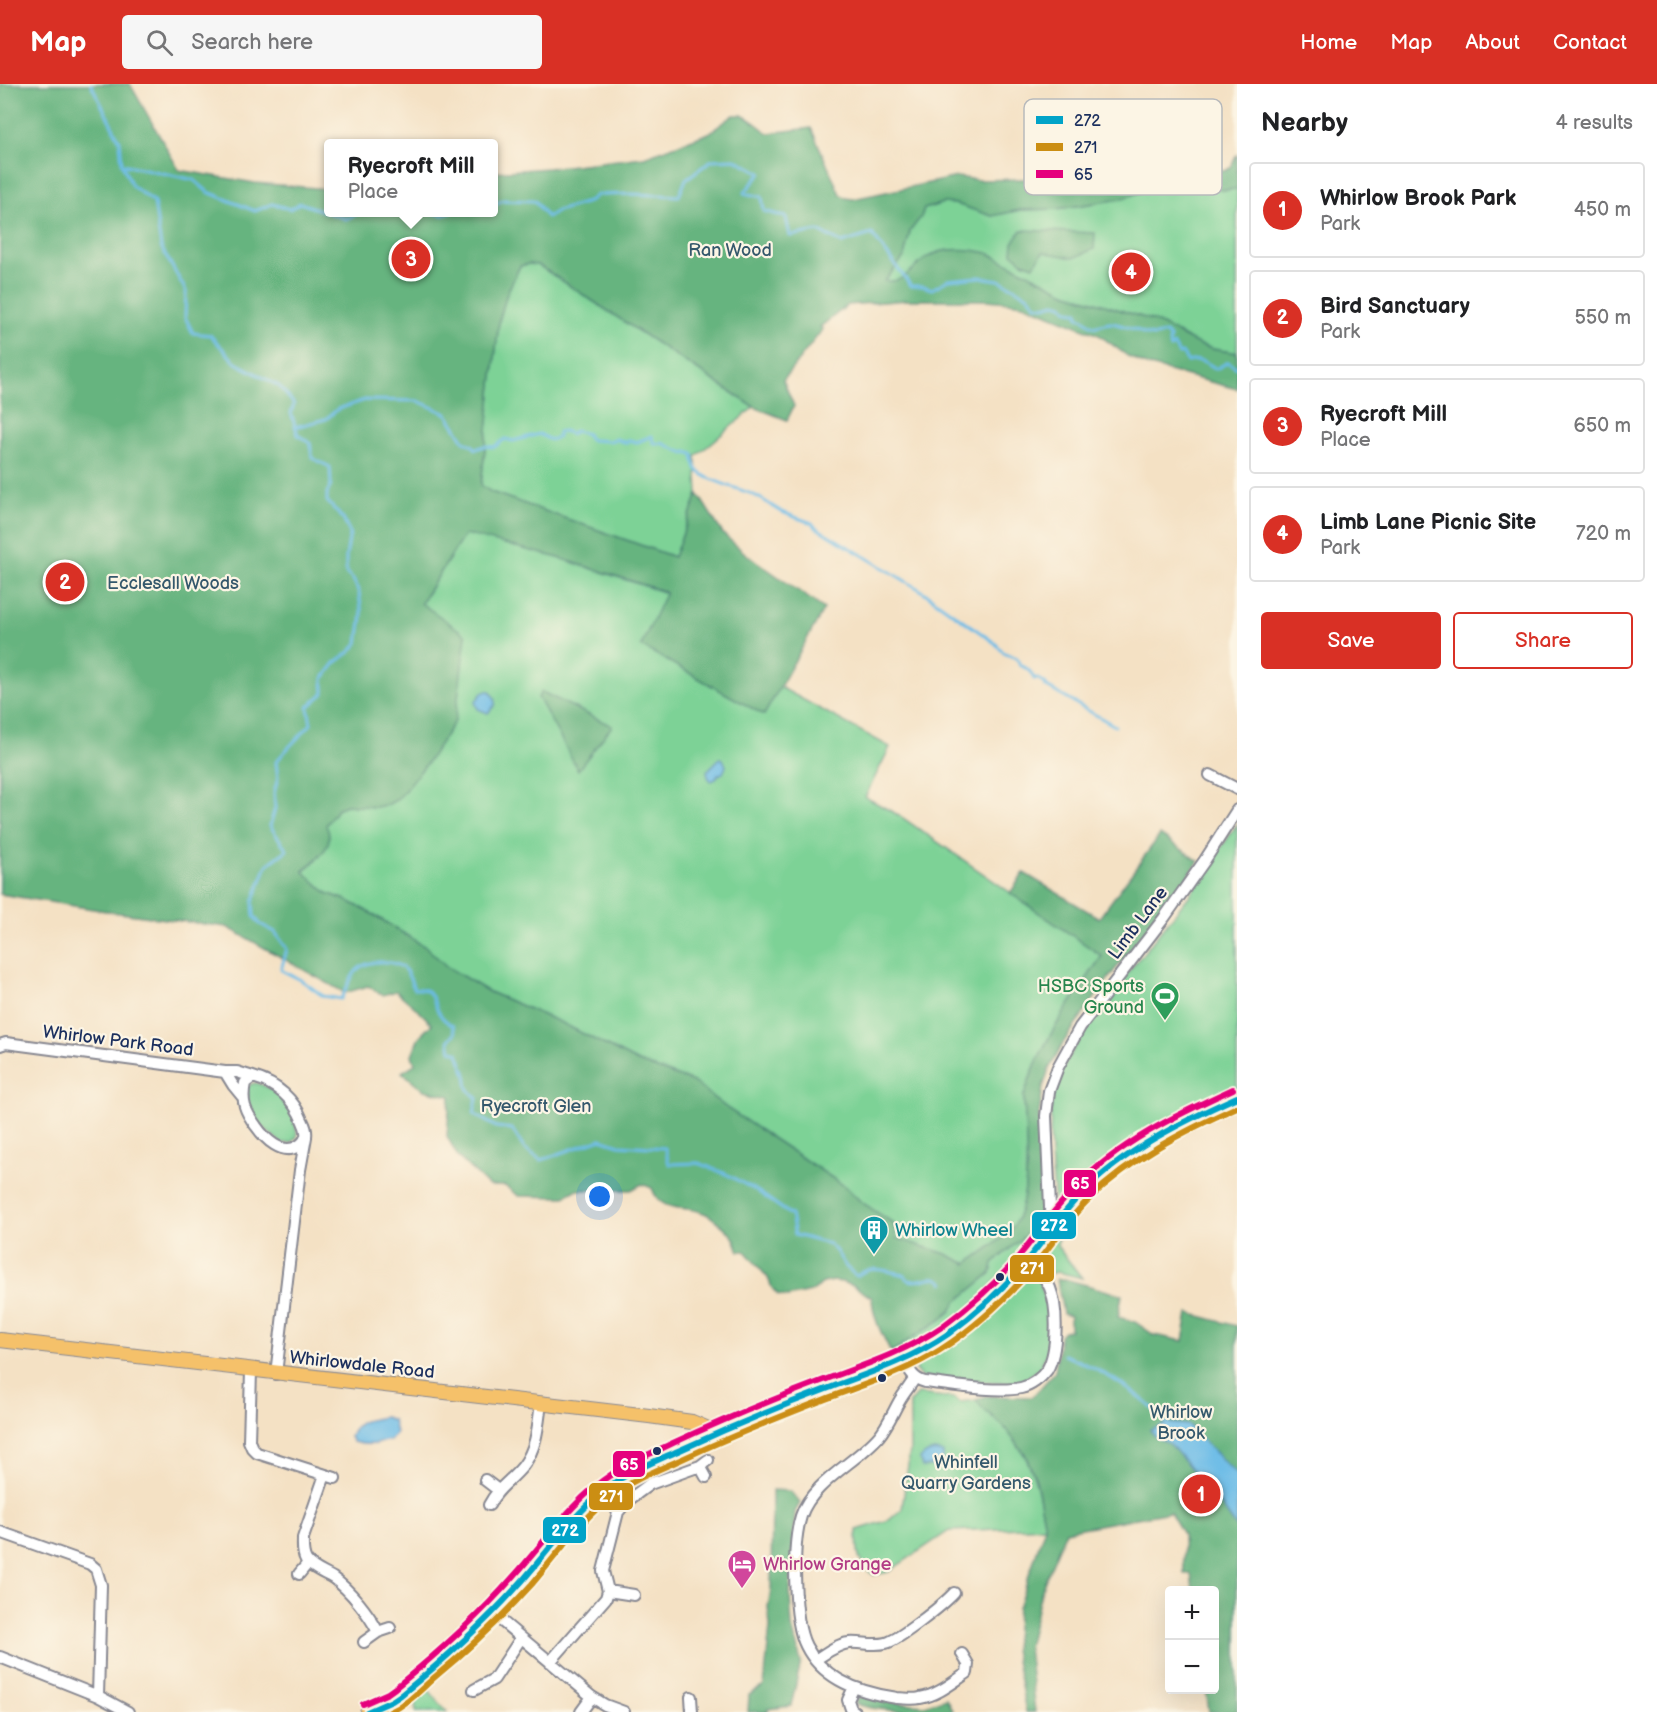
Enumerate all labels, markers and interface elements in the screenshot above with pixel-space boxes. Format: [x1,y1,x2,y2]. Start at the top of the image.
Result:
search box [122,15,542,69]
text: Map [30,26,86,59]
icon: search [143,26,176,59]
text: Search here [191,29,313,56]
text: Home [1300,30,1357,55]
text: Map [1390,30,1432,55]
text: About [1465,30,1520,55]
text: Contact [1553,30,1627,55]
legend [1024,99,1222,195]
text: Nearby [1261,108,1348,139]
text: 4 results [1555,111,1633,135]
text: 272 [1074,112,1101,131]
popup [324,139,498,217]
text: 271 [1074,139,1098,158]
text: Ryecroft Mill [348,153,475,180]
text: 65 [1074,166,1093,185]
text: Place [348,180,398,204]
text: Whirlow Brook Park [1320,185,1516,212]
text: 1 [1278,198,1287,222]
text: 450 m [1574,198,1631,222]
text: Park [1320,212,1360,236]
pin: 3 [392,236,430,282]
park label: Ran Wood [688,240,772,261]
pin: 4 [1112,250,1150,294]
text: Bird Sanctuary [1320,293,1470,320]
text: 2 [1277,306,1288,330]
text: 550 m [1574,306,1631,330]
text: Park [1320,320,1360,344]
text: Ryecroft Mill [1320,401,1447,428]
text: 3 [1277,414,1288,438]
text: 650 m [1574,414,1631,438]
text: Place [1320,428,1371,452]
text: Limb Lane Picnic Site [1320,509,1536,536]
text: 4 [1277,522,1288,546]
text: 720 m [1576,522,1631,546]
text: Park [1320,536,1360,560]
pin: 2 [46,560,84,604]
park label: Ecclesall Woods [107,573,239,594]
button: Save [1261,612,1441,669]
button: Share [1453,612,1633,669]
street label: Limb Lane [1104,882,1172,963]
place label: HSBC Sports Ground [1038,976,1144,1018]
sports icon: HSBC Sports Ground [1149,980,1181,1022]
street label: Whirlow Park Road [41,1021,195,1061]
park label: Ryecroft Glen [481,1096,591,1117]
line badge: 65 [1063,1169,1097,1198]
text: 65 [1071,1175,1089,1194]
your location [585,1182,614,1211]
line badge: 272 [1031,1211,1077,1240]
building icon: Whirlow Wheel [858,1214,890,1256]
text: 272 [1040,1217,1068,1236]
place label: Whirlow Wheel [895,1220,1013,1241]
line badge: 271 [1009,1254,1055,1283]
text: 271 [1020,1260,1044,1279]
unlabelled marker [994,1271,1006,1283]
street label: Whirlowdale Road [288,1347,436,1383]
unlabelled marker [876,1372,888,1384]
park label: Whirlow Brook [1150,1402,1212,1444]
unlabelled marker [651,1445,663,1457]
line badge: 65 [612,1450,646,1478]
park label: Whinfell Quarry Gardens [901,1452,1031,1494]
text: 65 [620,1456,638,1475]
pin: 1 [1182,1472,1220,1516]
line badge: 271 [588,1482,634,1511]
text: 271 [599,1488,623,1507]
line badge: 272 [542,1516,587,1544]
text: 272 [551,1522,579,1541]
hotel icon: Whirlow Grange [726,1548,758,1590]
place label: Whirlow Grange [763,1554,892,1575]
map controls [1165,1586,1219,1694]
button: + [1165,1586,1219,1640]
button: − [1165,1640,1219,1694]

